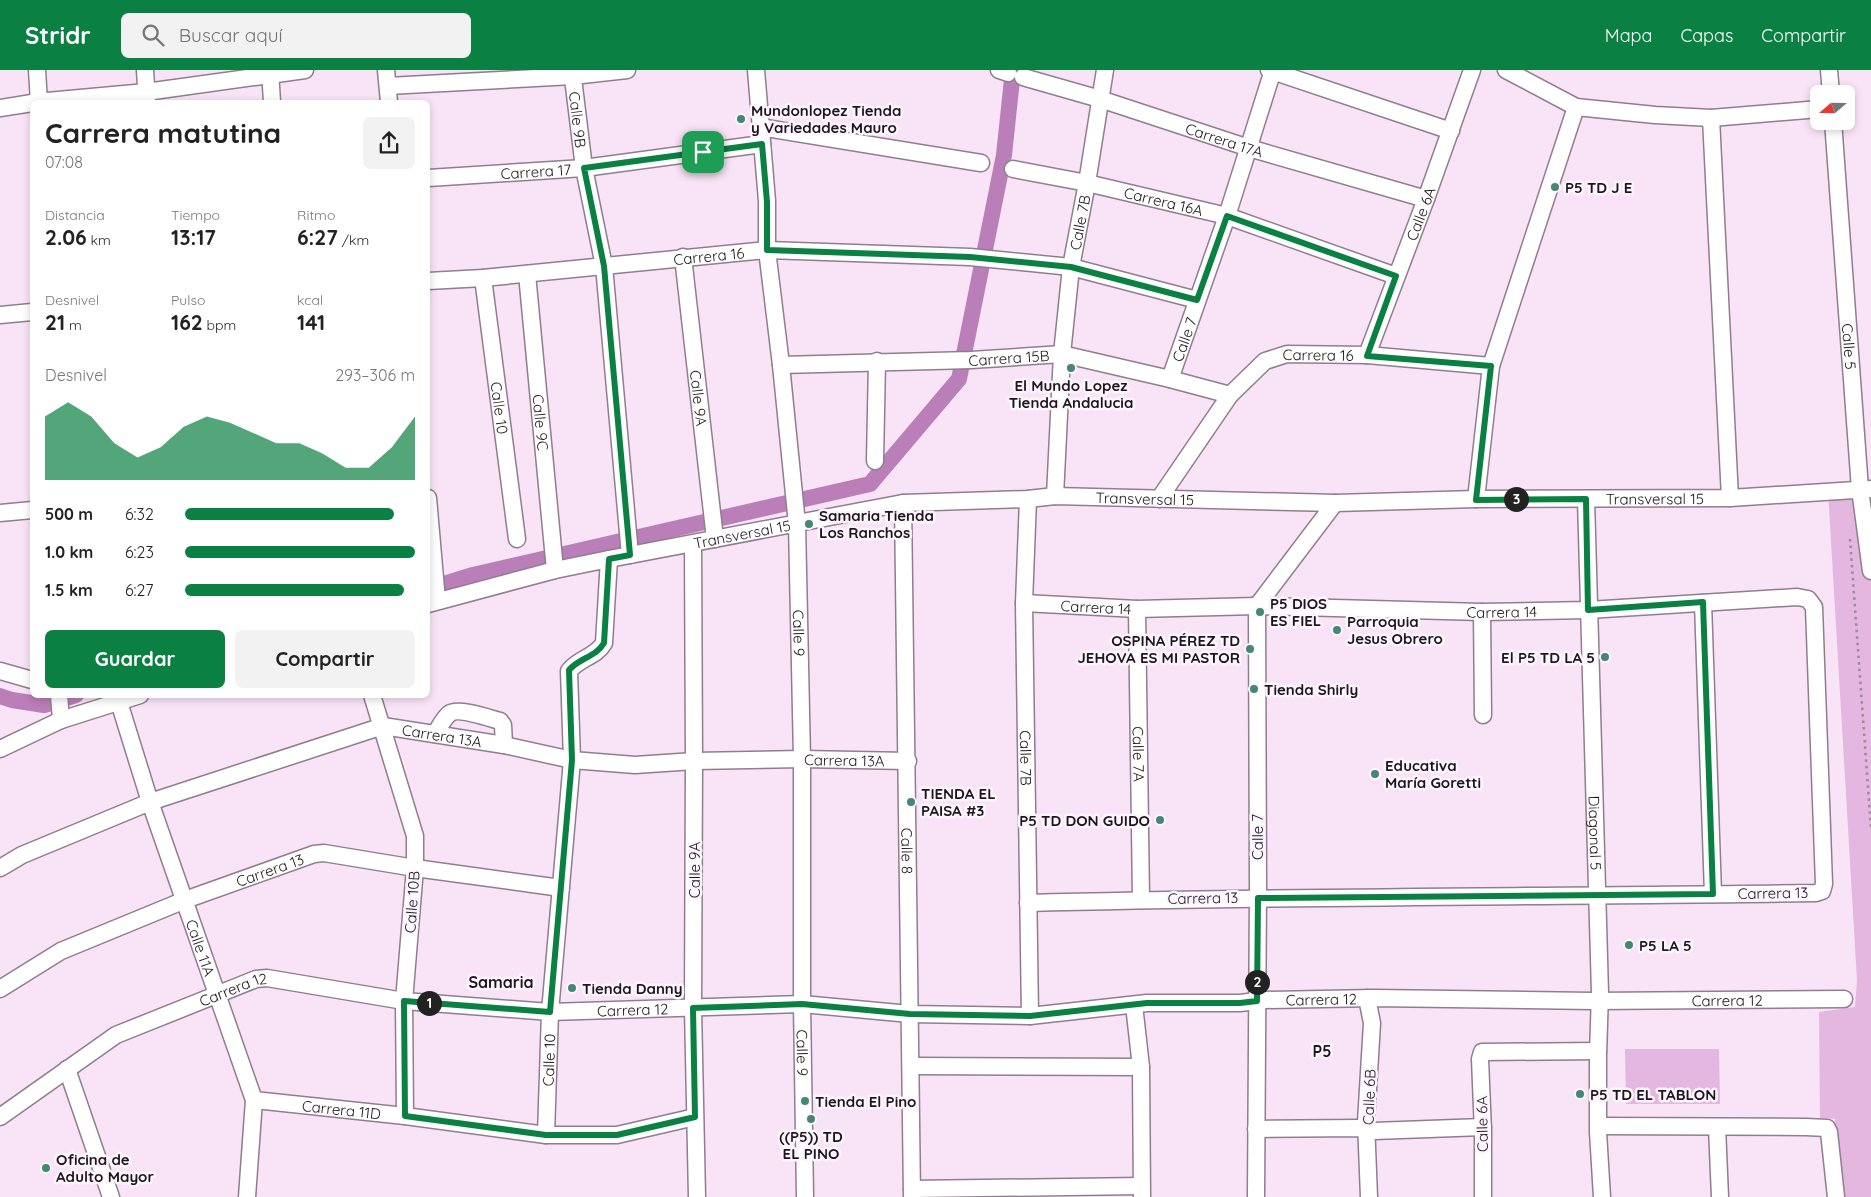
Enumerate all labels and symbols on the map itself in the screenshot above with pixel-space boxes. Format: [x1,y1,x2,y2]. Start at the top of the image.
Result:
north arrow [1810,85,1855,130]
street label: Calle 9B [565,90,591,149]
place label: Mundonlopez Tienda y Variedades Mauro [751,101,901,137]
marker: Mundonlopez Tienda y Variedades Mauro [735,113,747,125]
street label: Carrera 17A [1183,118,1266,161]
pin [682,131,724,173]
street label: Carrera 17 [500,159,572,183]
place label: P5 TD J E [1565,178,1632,197]
marker: P5 TD J E [1549,181,1561,193]
street label: Carrera 16A [1122,183,1205,220]
street label: Calle 6A [1402,184,1439,243]
street label: Calle 7B [1065,193,1094,252]
street label: Carrera 16 [673,243,745,269]
street label: Calle 7 [1167,314,1201,364]
street label: Calle 5 [1838,323,1861,370]
street label: Carrera 16 [1283,344,1354,364]
street label: Carrera 15B [968,345,1050,370]
marker: El Mundo Lopez Tienda Andalucia [1065,362,1077,374]
street label: Calle 9A [686,369,712,427]
place label: El Mundo Lopez Tienda Andalucia [1009,376,1133,412]
street label: Calle 10 [487,381,513,435]
street label: Calle 9C [529,393,553,452]
pin: 3 [1504,486,1528,512]
street label: Transversal 15 [1096,488,1194,509]
street label: Transversal 15 [1606,489,1704,508]
place label: Samaria Tienda Los Ranchos [819,506,934,542]
street label: Transversal 15 [692,515,792,552]
marker: Samaria Tienda Los Ranchos [803,518,815,530]
place label: P5 DIOS ES FIEL [1270,594,1327,630]
street label: Carrera 14 [1060,595,1132,618]
street label: Carrera 14 [1466,601,1537,622]
marker: P5 DIOS ES FIEL [1254,606,1266,618]
street label: Calle 9 [789,609,809,656]
place label: Parroquia Jesus Obrero [1347,612,1443,648]
marker: Parroquia Jesus Obrero [1331,624,1343,636]
place label: OSPINA PÉREZ TD JEHOVA ES MI PASTOR [1078,631,1240,667]
marker: OSPINA PÉREZ TD JEHOVA ES MI PASTOR [1244,643,1256,655]
place label: El P5 TD LA 5 [1501,648,1595,667]
marker: El P5 TD LA 5 [1599,651,1611,663]
place label: Tienda Shirly [1264,680,1358,699]
marker: Tienda Shirly [1248,683,1260,695]
street label: Carrera 13A [401,720,484,751]
street label: Calle 7A [1129,726,1149,782]
street label: Calle 7B [1016,730,1036,786]
street label: Carrera 13A [804,750,885,770]
place label: Educativa María Goretti [1385,756,1481,792]
marker: Educativa María Goretti [1369,768,1381,780]
place label: TIENDA EL PAISA #3 [921,784,996,820]
street label: Diagonal 5 [1585,795,1606,870]
marker: TIENDA EL PAISA #3 [905,796,917,808]
place label: P5 TD DON GUIDO [1019,811,1150,830]
marker: P5 TD DON GUIDO [1154,814,1166,826]
street label: Calle 7 [1248,814,1267,860]
street label: Calle 8 [898,828,917,874]
street label: Calle 9A [685,842,704,898]
street label: Carrera 13 [233,849,307,891]
street label: Calle 10B [400,870,424,934]
street label: Carrera 13 [1737,883,1809,903]
street label: Carrera 13 [1167,888,1239,908]
street label: Calle 11A [182,917,220,979]
place label: P5 LA 5 [1639,936,1692,955]
marker: P5 LA 5 [1623,939,1635,951]
street label: Carrera 12 [196,969,268,1010]
pin: 2 [1244,970,1270,994]
district label: Samaria [468,972,534,992]
place label: Tienda Danny [582,979,683,998]
marker: Tienda Danny [566,982,578,994]
street label: Carrera 12 [1285,989,1357,1009]
pin: 1 [416,990,442,1016]
street label: Carrera 12 [1692,990,1763,1010]
street label: Carrera 12 [597,999,669,1020]
street label: Calle 9 [793,1029,813,1076]
street label: Calle 10 [538,1033,559,1087]
district label: P5 [1313,1041,1331,1061]
street label: Calle 6B [1359,1068,1379,1125]
place label: P5 TD EL TABLON [1590,1085,1716,1104]
marker: P5 TD EL TABLON [1574,1088,1586,1100]
place label: Tienda El Pino [815,1092,916,1111]
marker: Tienda El Pino [799,1095,811,1107]
street label: Carrera 11D [301,1096,382,1123]
street label: Calle 6A [1472,1096,1492,1152]
marker: ((P5)) TD EL PINO [805,1113,817,1125]
place label: ((P5)) TD EL PINO [779,1127,843,1163]
place label: Oficina de Adulto Mayor [56,1150,154,1186]
marker: Oficina de Adulto Mayor [40,1162,52,1174]

